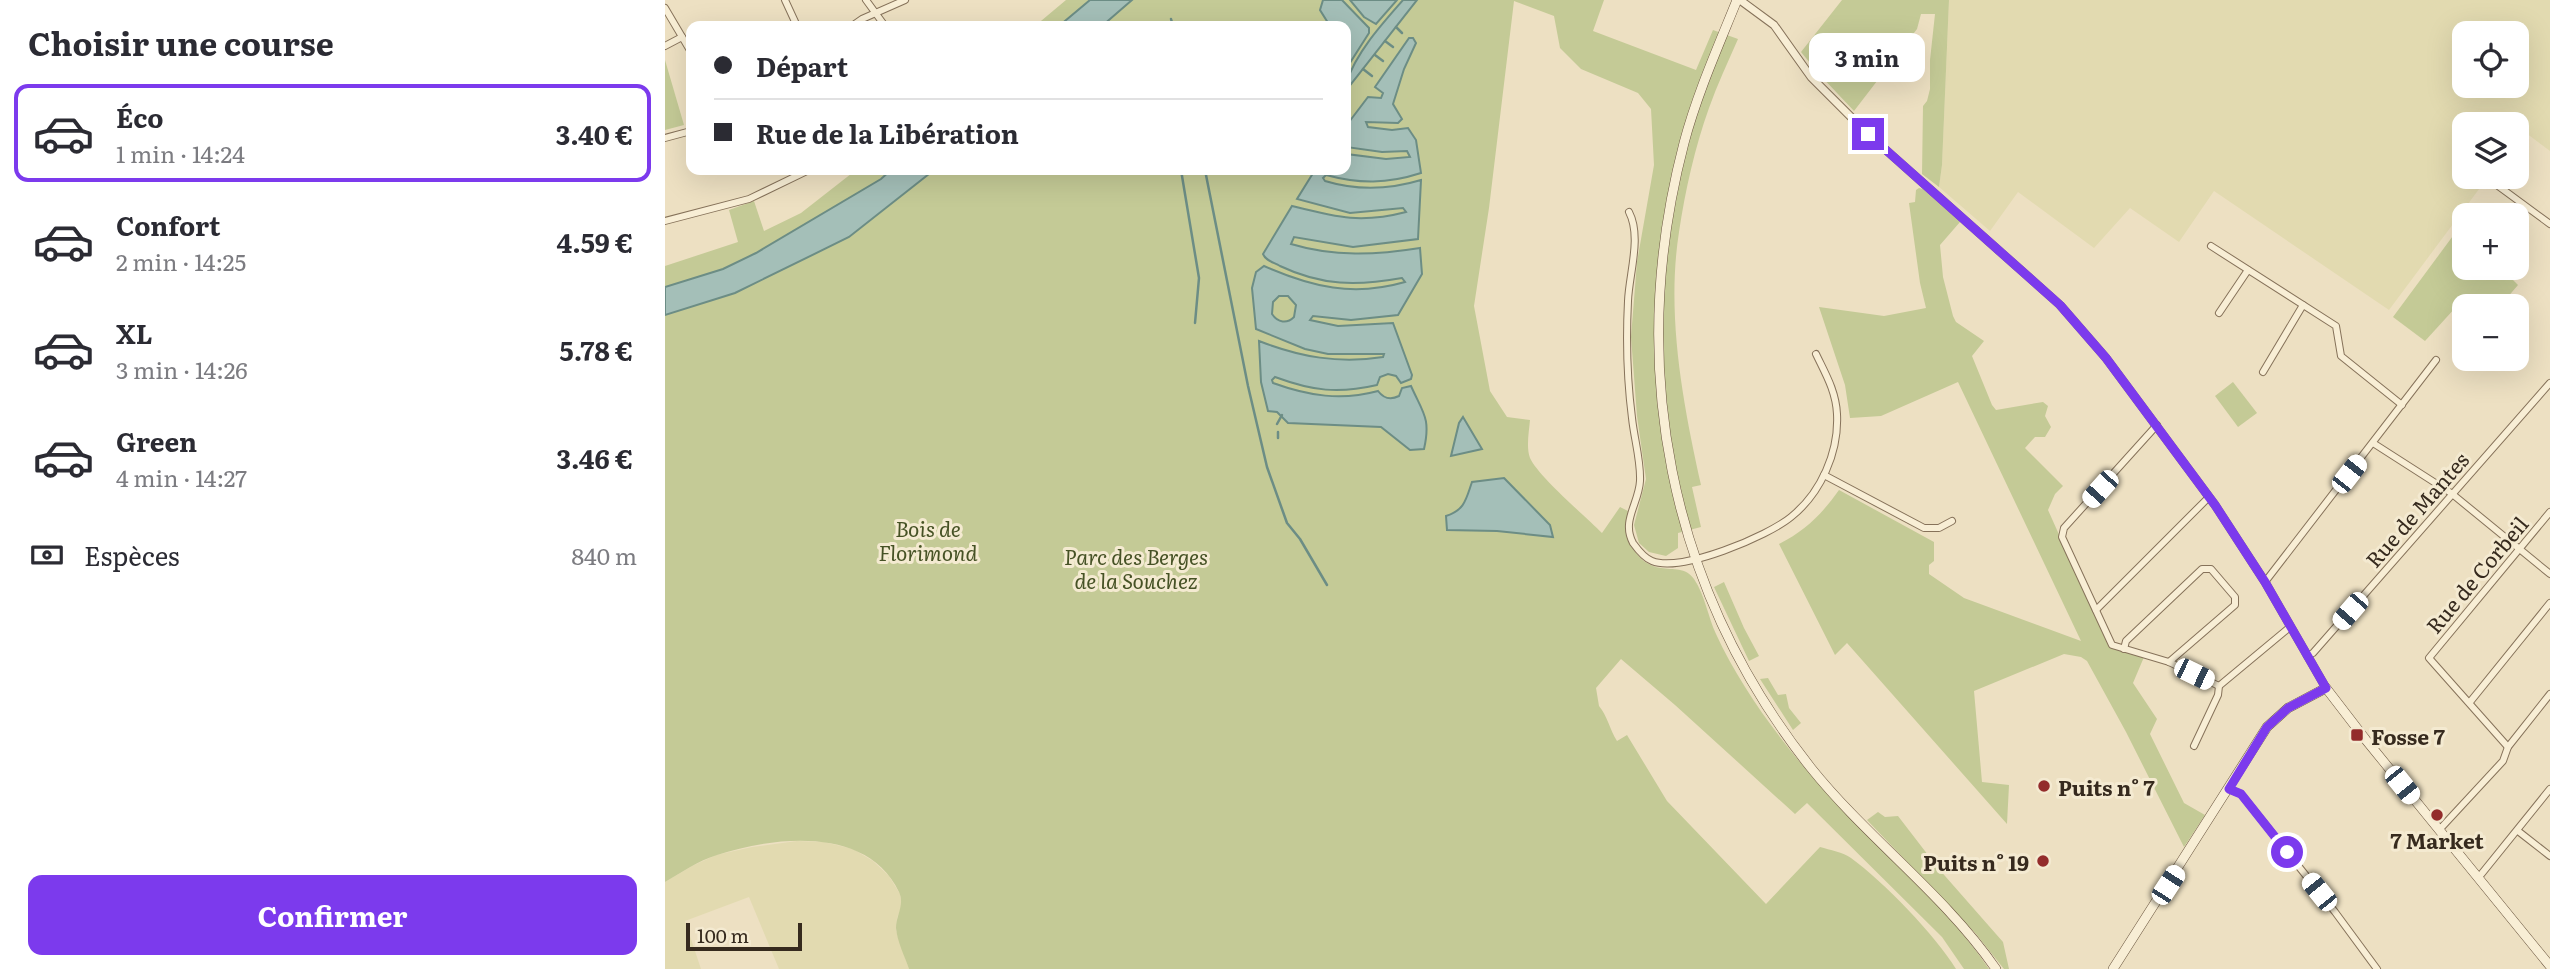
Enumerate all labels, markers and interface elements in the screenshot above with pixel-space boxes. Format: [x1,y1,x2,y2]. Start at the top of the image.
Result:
text: Choisir une course [28,18,334,66]
map controls [2452,21,2529,371]
button: locate [2452,21,2529,98]
callout: 3 min [1810,32,1926,82]
text: 3 min [1835,40,1899,74]
text: Départ [756,46,848,85]
text: Éco [116,97,164,136]
icon: car [32,102,95,165]
button: layers [2452,112,2529,189]
text: Rue de la Libération [756,113,1019,152]
text: 3.40 € [556,114,633,153]
route end [1852,118,1884,150]
text: 1 min · 14:24 [116,136,245,170]
button: + [2452,203,2529,280]
text: Confort [116,205,220,244]
icon: car [32,210,95,273]
text: 4.59 € [557,222,633,261]
text: 2 min · 14:25 [116,244,246,278]
button: − [2452,294,2529,371]
text: XL [116,313,153,352]
icon: car [32,318,95,381]
text: 5.78 € [560,330,633,369]
text: 3 min · 14:26 [116,352,248,386]
text: Green [116,421,197,460]
icon: car [32,426,95,489]
text: 3.46 € [557,438,633,477]
street label: Rue de Mantes [2357,445,2475,573]
car [2328,451,2371,497]
text: 4 min · 14:27 [116,460,247,494]
car [2079,466,2122,512]
street label: Rue de Corbeil [2418,509,2534,639]
park label: Bois de Florimond [878,512,978,567]
text: Espèces [84,535,180,574]
icon: cash [28,536,66,574]
text: 840 m [571,538,637,572]
park label: Parc des Berges de la Souchez [1064,540,1208,595]
car [2329,588,2372,634]
car [2171,655,2218,693]
place label: Fosse 7 [2371,720,2445,751]
marker: Fosse 7 [2349,727,2365,743]
car [2381,762,2424,808]
place label: Puits n° 7 [2058,771,2155,802]
marker: Puits n° 7 [2036,778,2052,794]
marker: 7 Market [2429,807,2445,823]
place label: 7 Market [2390,824,2485,855]
route start [2271,836,2303,868]
place label: Puits n° 19 [1923,846,2029,877]
marker: Puits n° 19 [2035,853,2051,869]
car [2148,862,2189,908]
car [2298,869,2341,915]
button: Confirmer [28,875,637,955]
scale bar [686,920,801,952]
text: 100 m [697,921,749,949]

